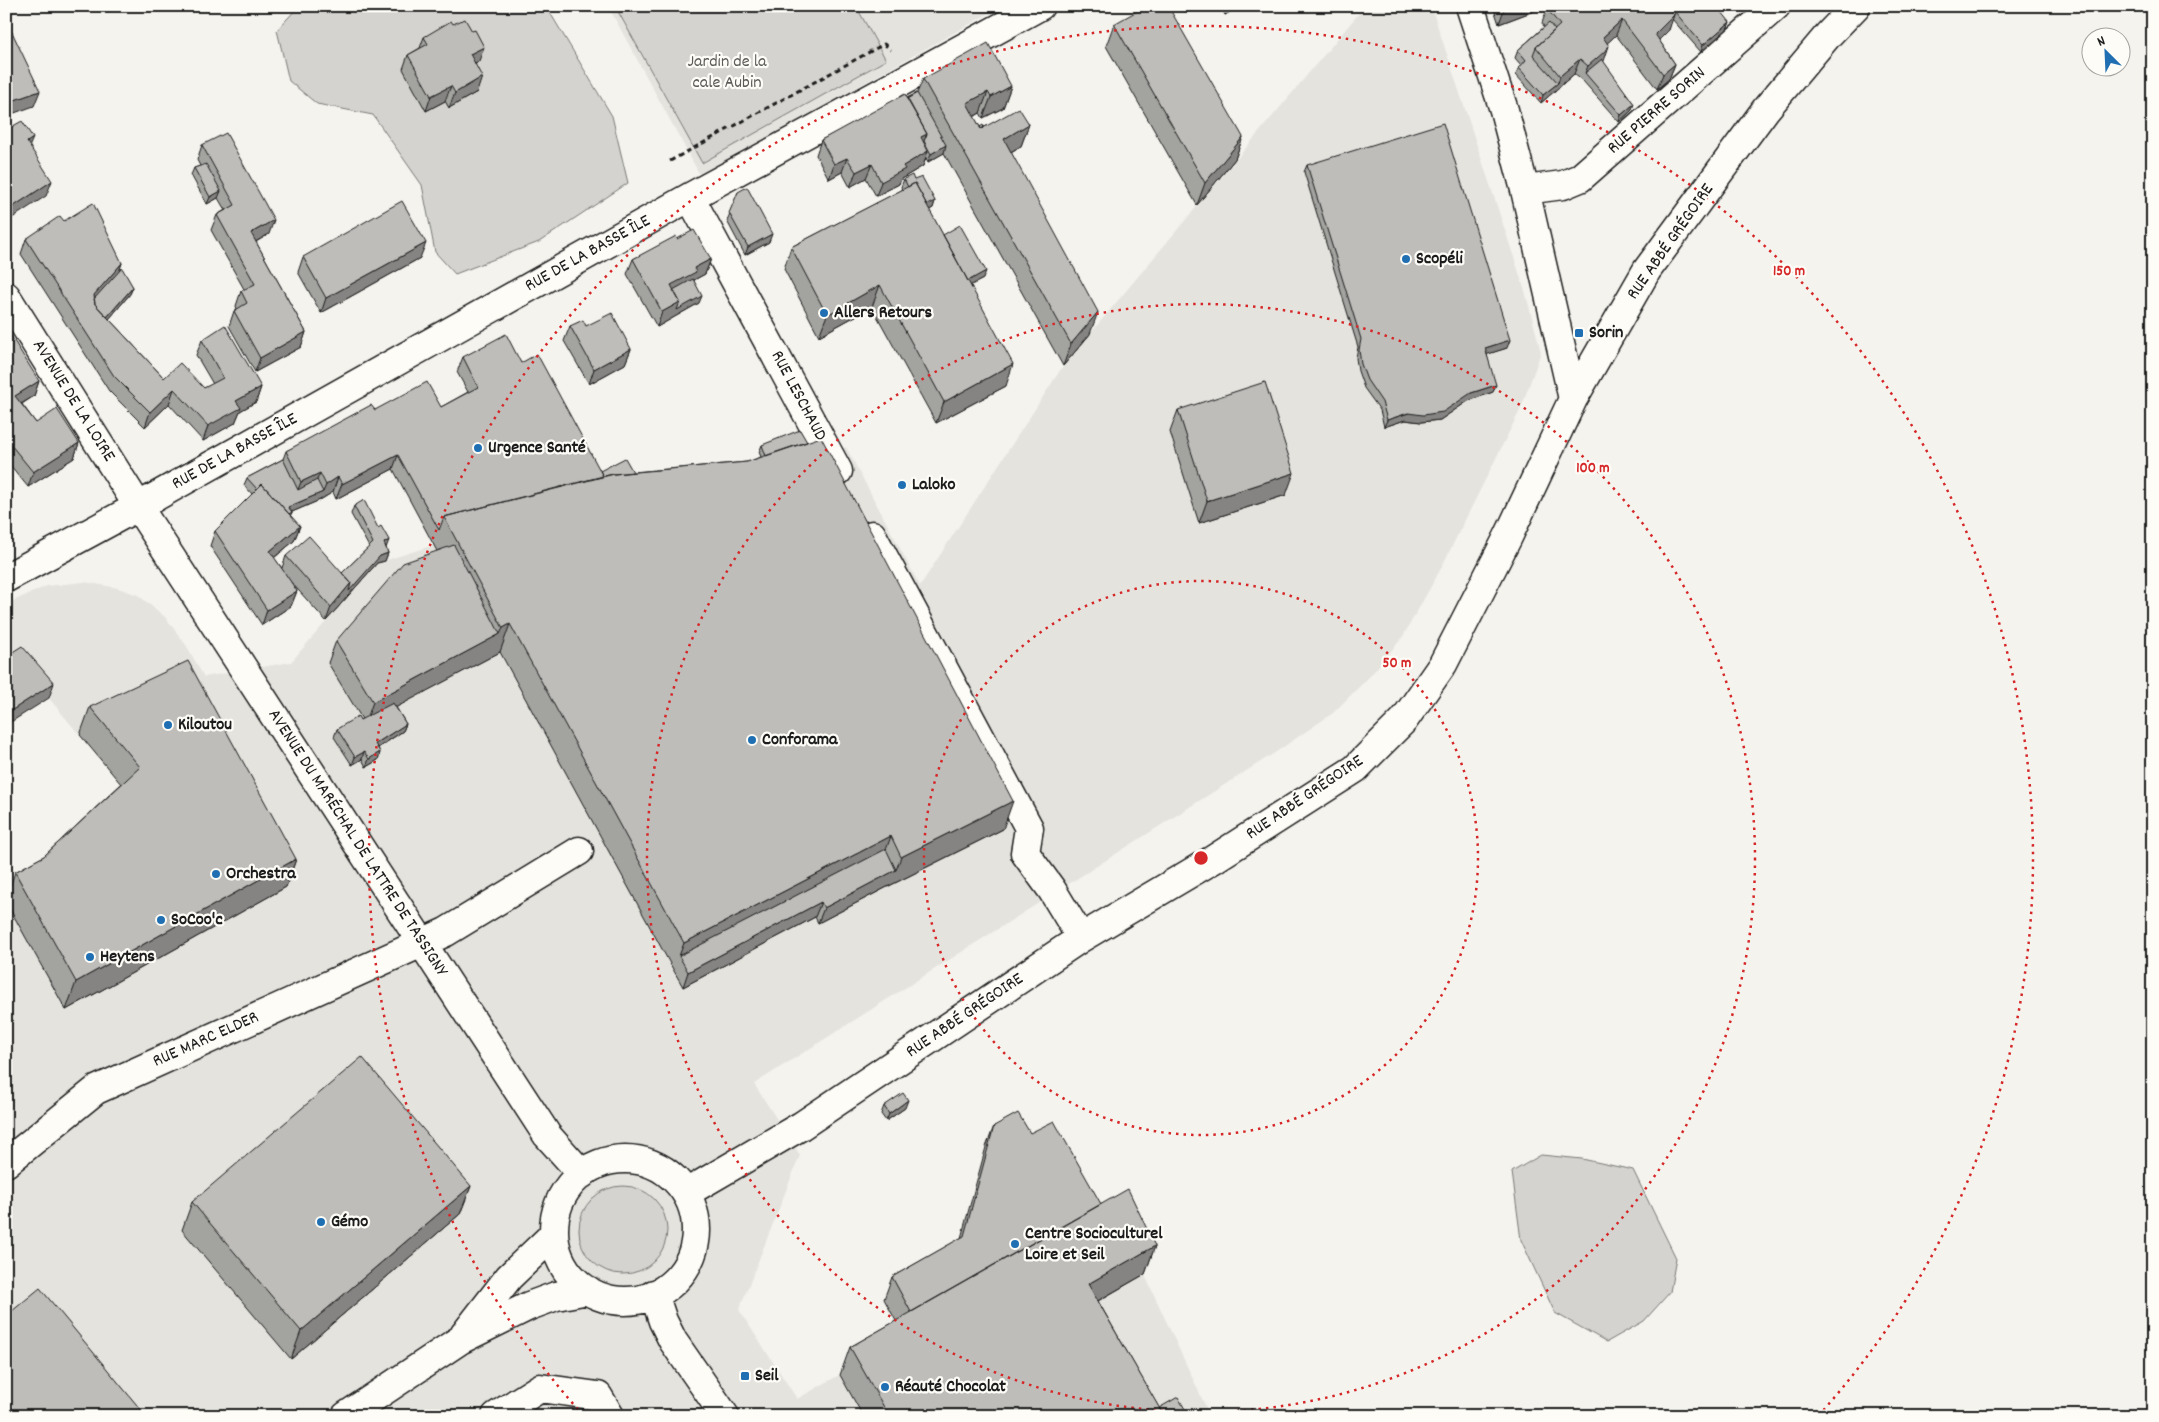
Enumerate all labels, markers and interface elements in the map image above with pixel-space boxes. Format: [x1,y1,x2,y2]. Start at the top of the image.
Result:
north arrow [2082,28,2132,78]
text: N [2094,31,2109,52]
park label: Jardin de la cale Aubin [687,50,767,96]
street label: RUE PIERRE SORIN [1602,61,1712,161]
street label: RUE ABBÉ GRÉGOIRE [1622,179,1720,305]
street label: RUE DE LA BASSE ÎLE [521,209,655,299]
place label: Scopéli [1416,247,1464,272]
marker: Scopéli [1400,253,1412,265]
text: 150 m [1773,261,1805,283]
place label: Allers Retours [834,301,932,326]
marker: Allers Retours [818,307,830,319]
place label: Sorin [1589,321,1623,346]
marker: Sorin [1573,327,1585,339]
street label: AVENUE DE LA LOIRE [25,335,121,467]
street label: RUE LESCHAUD [764,346,832,446]
street label: RUE DE LA BASSE ÎLE [168,407,302,497]
place label: Urgence Santé [488,436,586,461]
marker: Urgence Santé [472,442,484,454]
text: 100 m [1576,458,1610,480]
place label: Laloko [912,473,956,498]
marker: Laloko [896,479,908,491]
text: 50 m [1383,653,1411,675]
street label: AVENUE DU MARÉCHAL DE LATTRE DE TASSIGNY [261,704,454,983]
place label: Kiloutou [178,713,232,738]
marker: Kiloutou [162,719,174,731]
place label: Conforama [762,728,838,753]
marker: Conforama [746,734,758,746]
street label: RUE ABBÉ GRÉGOIRE [1241,749,1369,847]
centre of rings [1192,849,1210,867]
place label: Orchestra [226,862,296,887]
marker: Orchestra [210,868,222,880]
place label: SoCoo'c [171,908,223,933]
marker: SoCoo'c [155,914,167,926]
place label: Heytens [100,945,155,970]
marker: Heytens [84,951,96,963]
street label: RUE ABBÉ GRÉGOIRE [901,967,1029,1065]
street label: RUE MARC ELDER [149,1005,263,1075]
place label: Gémo [331,1210,368,1235]
marker: Gémo [315,1216,327,1228]
place label: Centre Socioculturel Loire et Seil [1025,1222,1163,1268]
marker: Centre Socioculturel Loire et Seil [1009,1238,1021,1250]
place label: Seil [755,1364,779,1389]
marker: Seil [739,1370,751,1382]
place label: Réauté Chocolat [895,1375,1006,1400]
marker: Réauté Chocolat [879,1381,891,1393]

